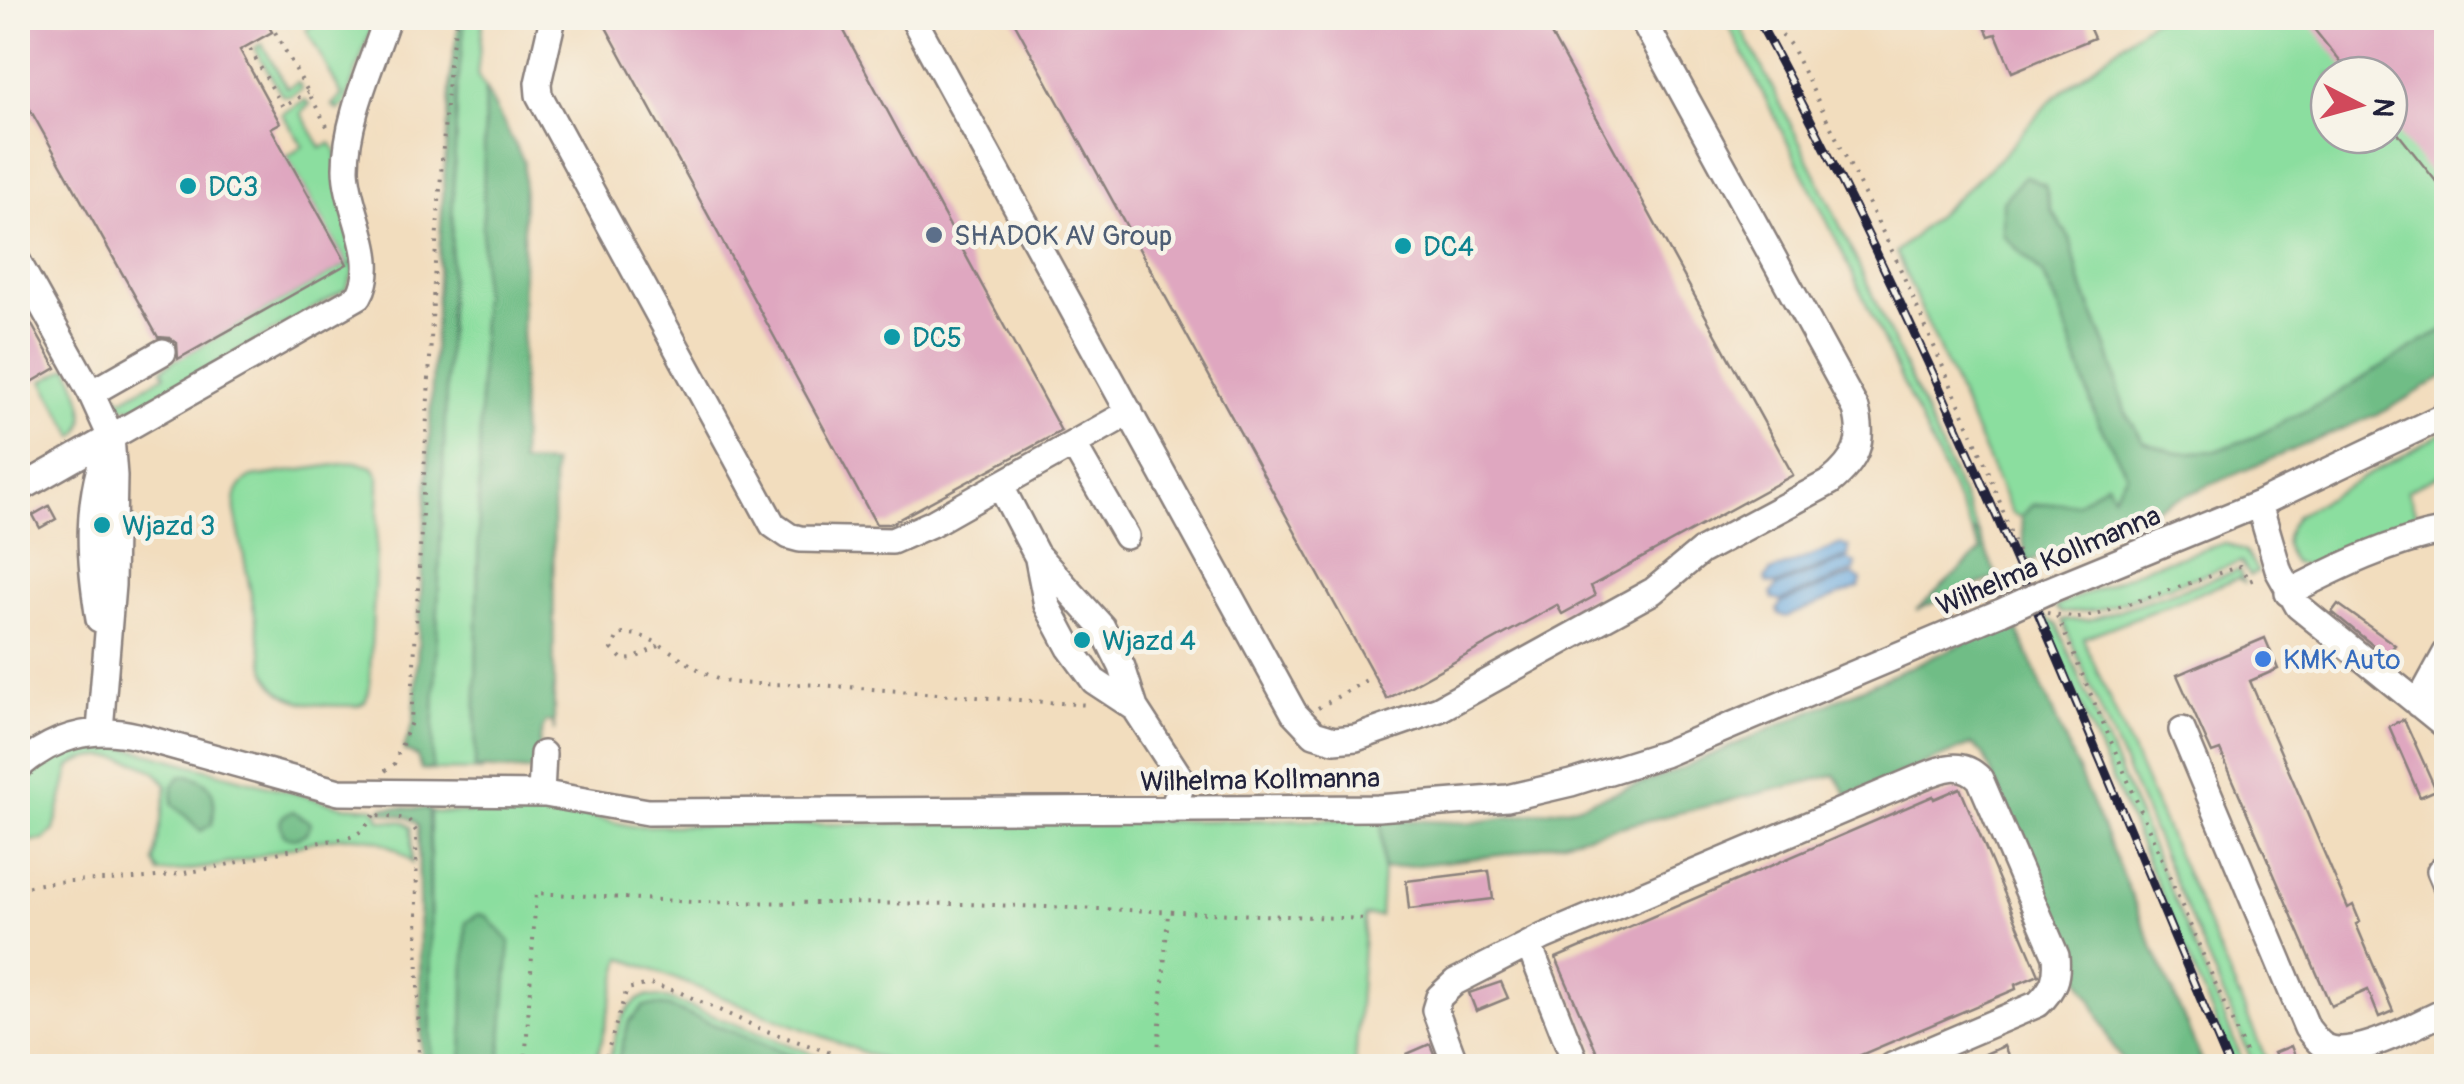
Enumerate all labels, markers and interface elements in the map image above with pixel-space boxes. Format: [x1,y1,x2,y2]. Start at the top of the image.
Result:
north arrow [2309,55,2409,155]
text: N [2364,96,2401,119]
place label: DC3 [208,170,258,205]
marker: DC3 [177,175,199,197]
place label: SHADOK AV Group [954,219,1172,254]
marker: SHADOK AV Group [923,224,945,246]
place label: DC4 [1423,230,1474,265]
marker: DC4 [1392,235,1414,257]
place label: DC5 [912,321,962,356]
marker: DC5 [881,326,903,348]
street label: Wilhelma Kollmanna [1931,498,2166,624]
place label: Wjazd 3 [122,509,215,544]
marker: Wjazd 3 [91,514,113,536]
place label: Wjazd 4 [1102,624,1196,659]
marker: Wjazd 4 [1071,629,1093,651]
place label: KMK Auto [2283,643,2400,678]
marker: KMK Auto [2252,648,2274,670]
street label: Wilhelma Kollmanna [1140,761,1380,800]

